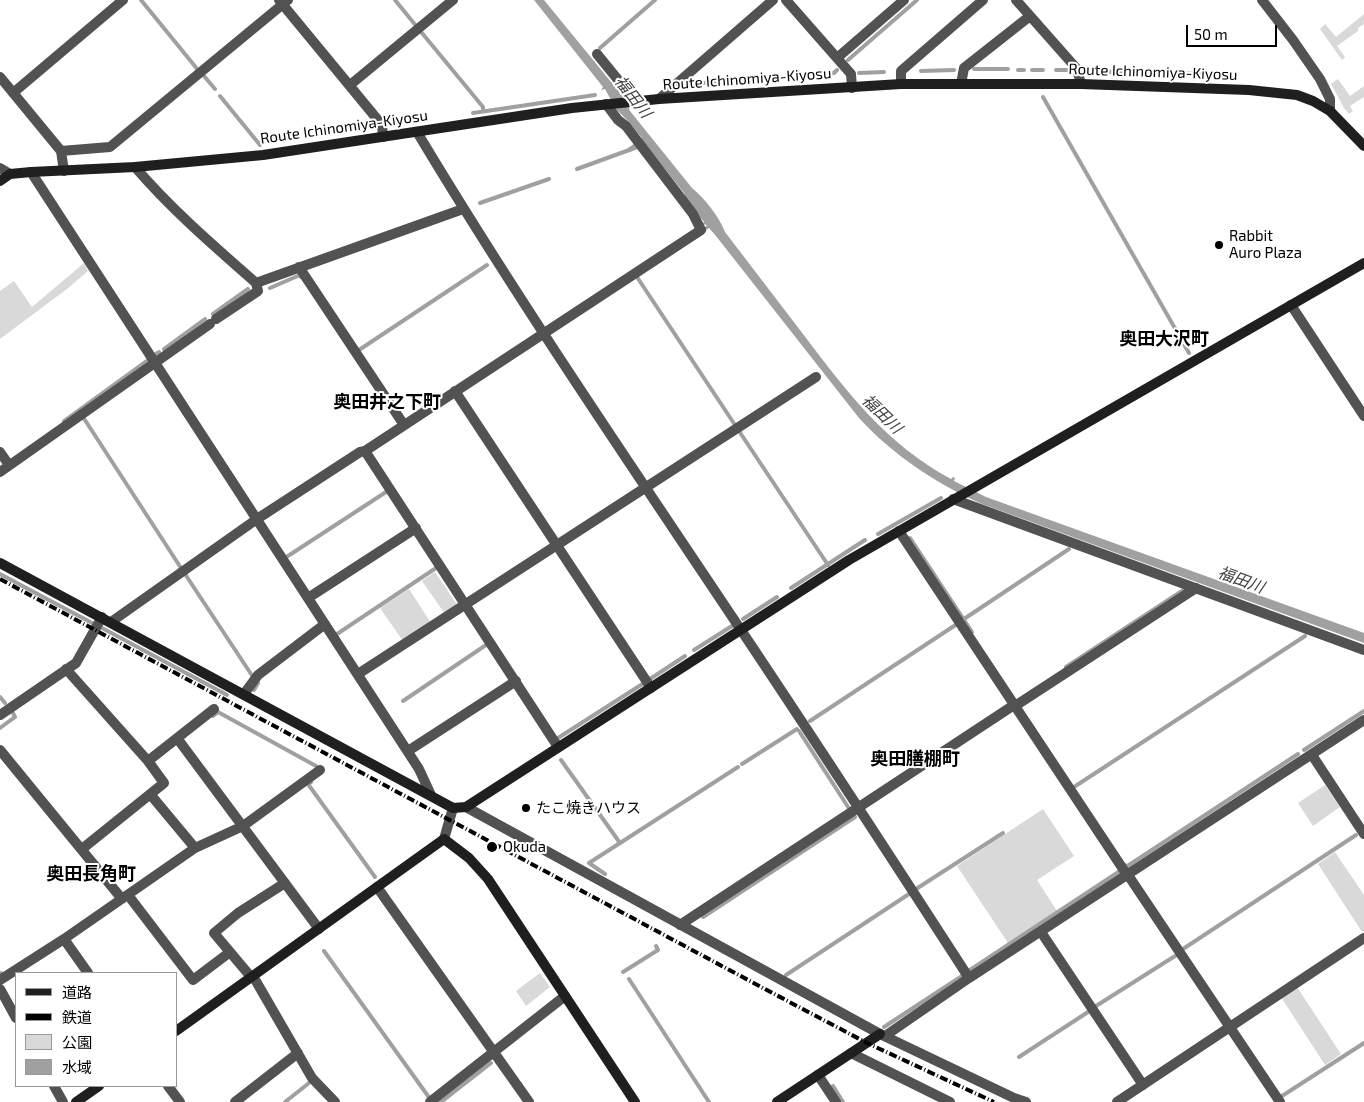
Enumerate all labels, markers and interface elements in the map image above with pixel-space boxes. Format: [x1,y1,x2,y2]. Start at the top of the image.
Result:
scale bar [1189,15,1280,47]
text: 50 m [1194,25,1228,43]
street label: Route Ichinomiya-Kiyosu [1068,60,1238,84]
street label: Route Ichinomiya-Kiyosu [662,64,832,94]
water label: 福田川 [611,72,655,122]
street label: Route Ichinomiya-Kiyosu [259,106,429,148]
place label: Rabbit Auro Plaza [1229,227,1302,262]
marker: Rabbit Auro Plaza [1213,239,1225,251]
district label: 奥田大沢町 [1119,328,1209,350]
water label: 福田川 [858,390,906,438]
district label: 奥田井之下町 [333,391,441,413]
water label: 福田川 [1215,563,1267,597]
district label: 奥田膳棚町 [870,748,960,770]
place label: たこ焼きハウス [536,799,641,817]
marker: たこ焼きハウス [520,802,532,814]
place label: Okuda [503,838,546,856]
marker: Okuda [485,840,499,854]
district label: 奥田長角町 [46,863,136,885]
legend [15,972,178,1087]
text: 道路 [62,983,92,1001]
text: 鉄道 [62,1008,92,1026]
text: 公園 [62,1033,92,1051]
text: 水域 [62,1058,92,1076]

